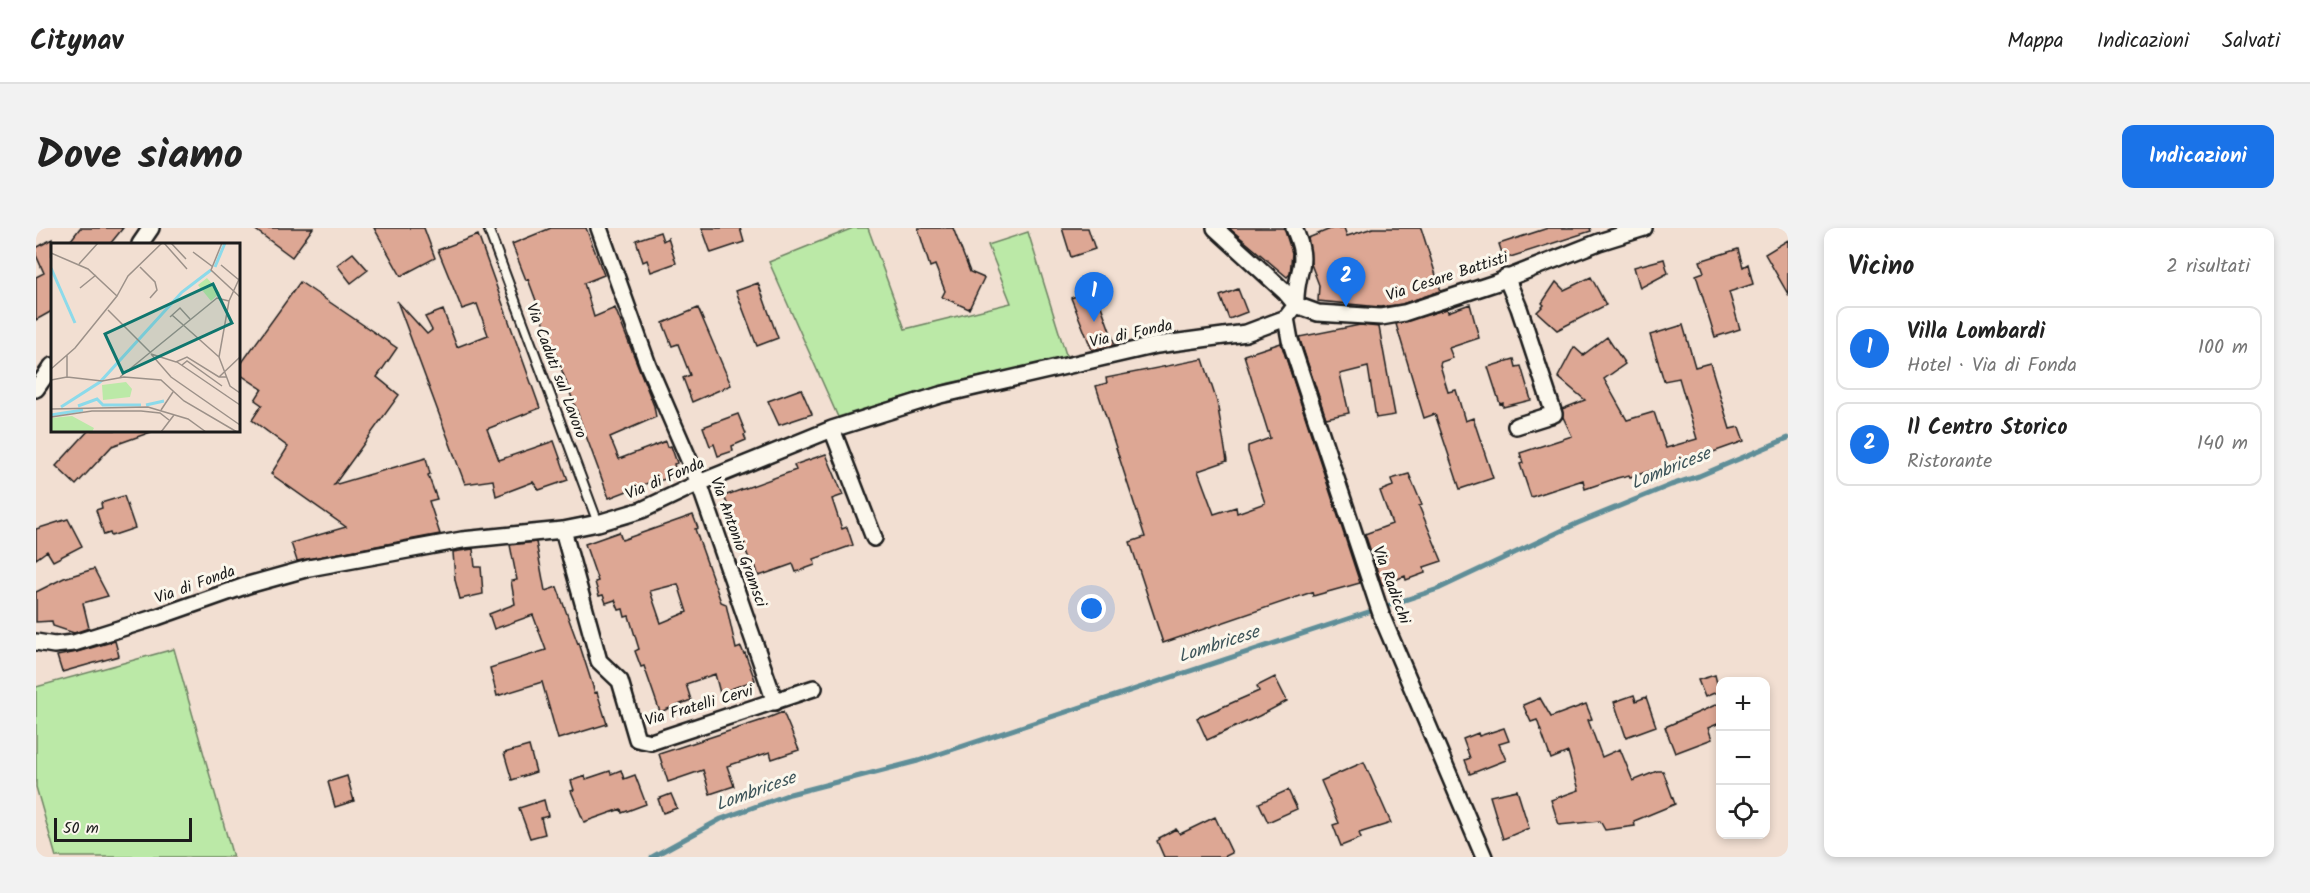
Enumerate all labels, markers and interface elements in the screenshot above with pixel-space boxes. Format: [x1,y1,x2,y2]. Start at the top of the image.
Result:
text: Citynav [30,19,123,64]
text: Mappa [2007,25,2064,58]
text: Indicazioni [2097,25,2189,58]
text: Salvati [2222,25,2280,58]
text: Dove siamo [36,123,243,190]
button: Indicazioni [2122,125,2274,188]
inset map [51,243,240,432]
street label: Via Cesare Battisti [1383,245,1512,309]
text: Vicino [1848,246,1914,288]
text: 2 risultati [2166,251,2250,283]
pin: 2 [1326,257,1366,307]
pin: 1 [1074,272,1114,322]
street label: Via Caduti sul Lavoro [519,300,593,442]
street label: Via di Fonda [1087,313,1175,355]
text: Villa Lombardi [1907,315,2045,350]
text: 1 [1866,332,1873,364]
text: 100 m [2198,332,2248,364]
text: Hotel · Via di Fonda [1907,350,2077,382]
text: Il Centro Storico [1907,411,2068,446]
text: 2 [1864,428,1875,460]
text: 140 m [2197,428,2248,460]
water label: Lombricese [1627,439,1717,498]
text: Ristorante [1907,446,1992,478]
street label: Via di Fonda [621,451,709,507]
street label: Via Antonio Gramsci [703,473,774,612]
street label: Via Radicchi [1365,542,1417,629]
street label: Via di Fonda [151,559,239,611]
your location [1077,594,1106,623]
water label: Lombricese [1175,618,1265,672]
map controls [1716,677,1770,839]
button: + [1716,677,1770,731]
street label: Via Fratelli Cervi [642,678,757,733]
button: − [1716,731,1770,785]
water label: Lombricese [712,763,802,820]
button: locate [1716,785,1770,839]
scale bar [54,815,192,842]
text: 50 m [63,816,99,841]

